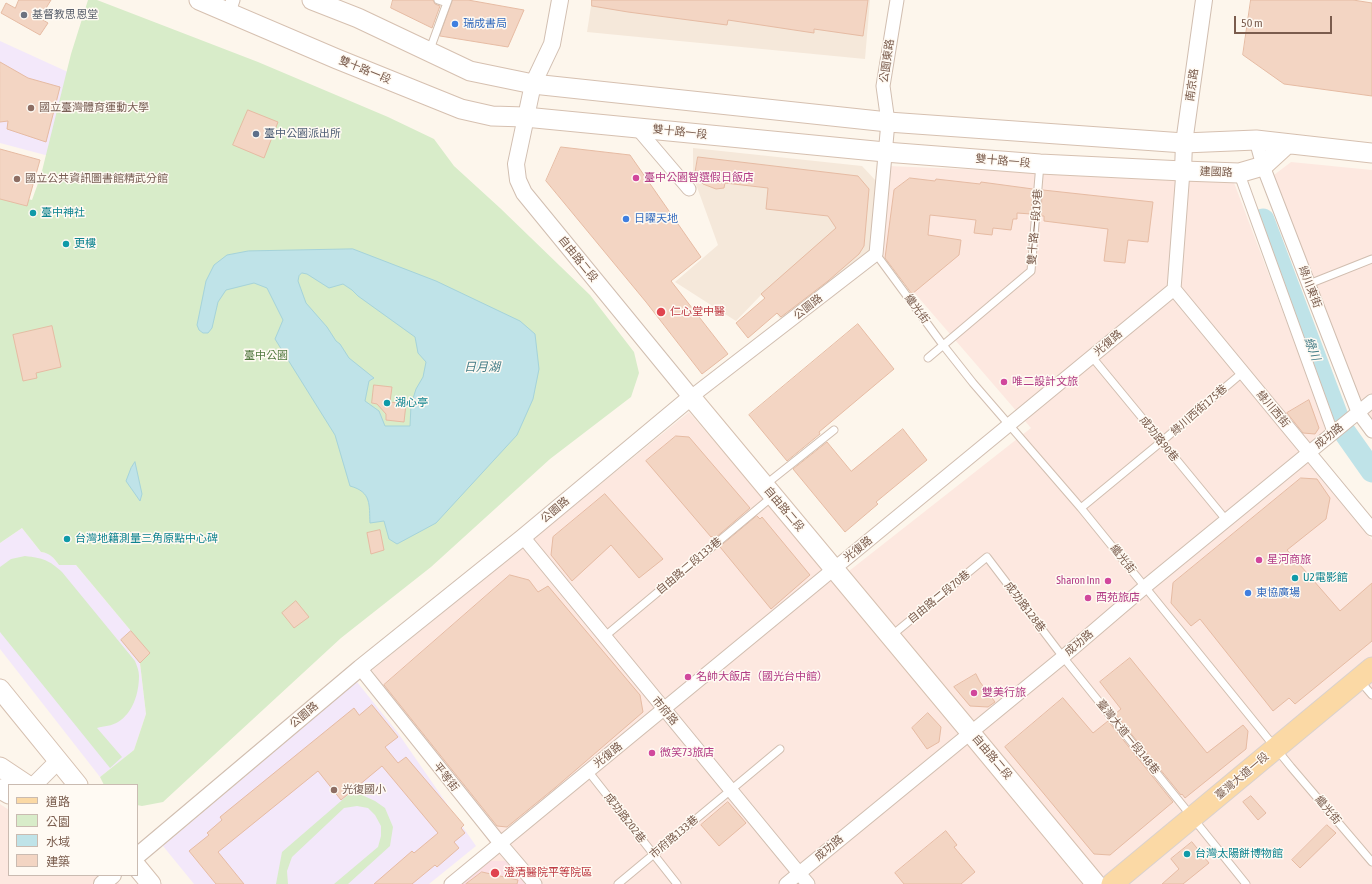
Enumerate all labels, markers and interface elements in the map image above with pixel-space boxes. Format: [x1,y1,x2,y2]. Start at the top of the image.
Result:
place label: 基督教思恩堂 [32,8,98,22]
scale bar [1236,8,1334,34]
marker: 基督教思恩堂 [19,10,29,20]
text: 50 m [1241,16,1263,30]
place label: 瑞成書局 [463,17,507,31]
marker: 瑞成書局 [450,19,460,29]
street label: 公園東路 [877,38,897,84]
street label: 雙十路一段 [337,54,393,86]
street label: 南京路 [1183,68,1201,102]
place label: 國立臺灣體育運動大學 [39,101,149,115]
marker: 國立臺灣體育運動大學 [26,103,36,113]
street label: 雙十路一段 [652,123,708,141]
place label: 臺中公園派出所 [264,127,341,141]
marker: 臺中公園派出所 [251,129,261,139]
street label: 雙十路一段 [975,152,1031,170]
street label: 建國路 [1199,165,1233,179]
place label: 臺中公園智選假日飯店 [644,171,754,185]
place label: 國立公共資訊圖書館精武分館 [25,172,168,186]
marker: 臺中公園智選假日飯店 [631,173,641,183]
marker: 國立公共資訊圖書館精武分館 [12,174,22,184]
street label: 雙十路一段19巷 [1025,188,1045,266]
place label: 臺中神社 [41,206,85,220]
marker: 臺中神社 [28,208,38,218]
place label: 日曜天地 [634,212,678,226]
marker: 日曜天地 [621,214,631,224]
street label: 自由路二段 [556,233,600,285]
place label: 更樓 [74,237,96,251]
marker: 更樓 [61,239,71,249]
street label: 綠川東街 [1296,264,1324,310]
street label: 公園路 [791,292,825,322]
street label: 繼光街 [902,292,932,326]
place label: 仁心堂中醫 [670,305,725,319]
marker: 仁心堂中醫 [655,306,667,318]
street label: 光復路 [1091,327,1125,359]
water label: 綠川 [1301,335,1323,363]
park label: 臺中公園 [244,349,288,363]
water label: 日月湖 [464,360,500,374]
place label: 唯二設計文旅 [1012,375,1078,389]
marker: 唯二設計文旅 [999,377,1009,387]
street label: 綠川西街175巷 [1168,382,1230,438]
street label: 綠川西街 [1254,388,1292,430]
place label: 湖心亭 [395,396,428,410]
marker: 湖心亭 [382,398,392,408]
street label: 成功路90巷 [1137,414,1181,464]
street label: 成功路 [1312,420,1346,452]
street label: 自由路二段 [761,484,807,534]
street label: 公園路 [538,494,572,526]
place label: 台灣地籍測量三角原點中心碑 [75,532,218,546]
street label: 光復路 [841,533,875,565]
marker: 台灣地籍測量三角原點中心碑 [62,534,72,544]
street label: 自由路二段133巷 [654,535,724,597]
street label: 繼光街 [1107,542,1139,576]
place label: 星河商旅 [1267,553,1311,567]
marker: 星河商旅 [1254,555,1264,565]
street label: 自由路二段70巷 [905,568,973,626]
place label: U2電影館 [1303,571,1348,585]
marker: U2電影館 [1290,573,1300,583]
place label: Sharon Inn [1056,574,1100,588]
marker: Sharon Inn [1103,576,1113,586]
street label: 成功路128巷 [1002,579,1048,635]
place label: 東協廣場 [1256,586,1300,600]
marker: 東協廣場 [1243,588,1253,598]
place label: 西苑旅店 [1096,591,1140,605]
marker: 西苑旅店 [1083,593,1093,603]
street label: 成功路 [1062,627,1096,659]
place label: 名帥大飯店（國光台中館） [696,670,828,684]
marker: 名帥大飯店（國光台中館） [683,672,693,682]
place label: 雙美行旅 [982,686,1026,700]
marker: 雙美行旅 [969,688,979,698]
street label: 市府路 [649,694,681,728]
street label: 臺灣大道一段148巷 [1094,697,1162,777]
street label: 公園路 [287,699,321,731]
street label: 自由路二段 [969,732,1015,782]
street label: 光復路 [591,739,625,771]
place label: 微笑73旅店 [660,746,714,760]
marker: 微笑73旅店 [647,748,657,758]
street label: 臺灣大道一段 [1212,750,1272,802]
street label: 平等街 [430,760,462,794]
place label: 光復國小 [342,783,386,797]
legend [8,784,138,876]
marker: 光復國小 [329,785,339,795]
street label: 成功路202巷 [601,790,649,846]
street label: 繼光街 [1312,793,1344,827]
text: 道路 [46,795,70,809]
street label: 市府路133巷 [647,813,701,861]
text: 公園 [46,815,70,829]
street label: 成功路 [812,832,846,864]
text: 水域 [46,835,70,849]
place label: 台灣太陽餅博物館 [1195,847,1283,861]
marker: 台灣太陽餅博物館 [1182,849,1192,859]
text: 建築 [46,855,70,869]
place label: 澄清醫院平等院區 [504,866,592,880]
marker: 澄清醫院平等院區 [489,867,501,879]

